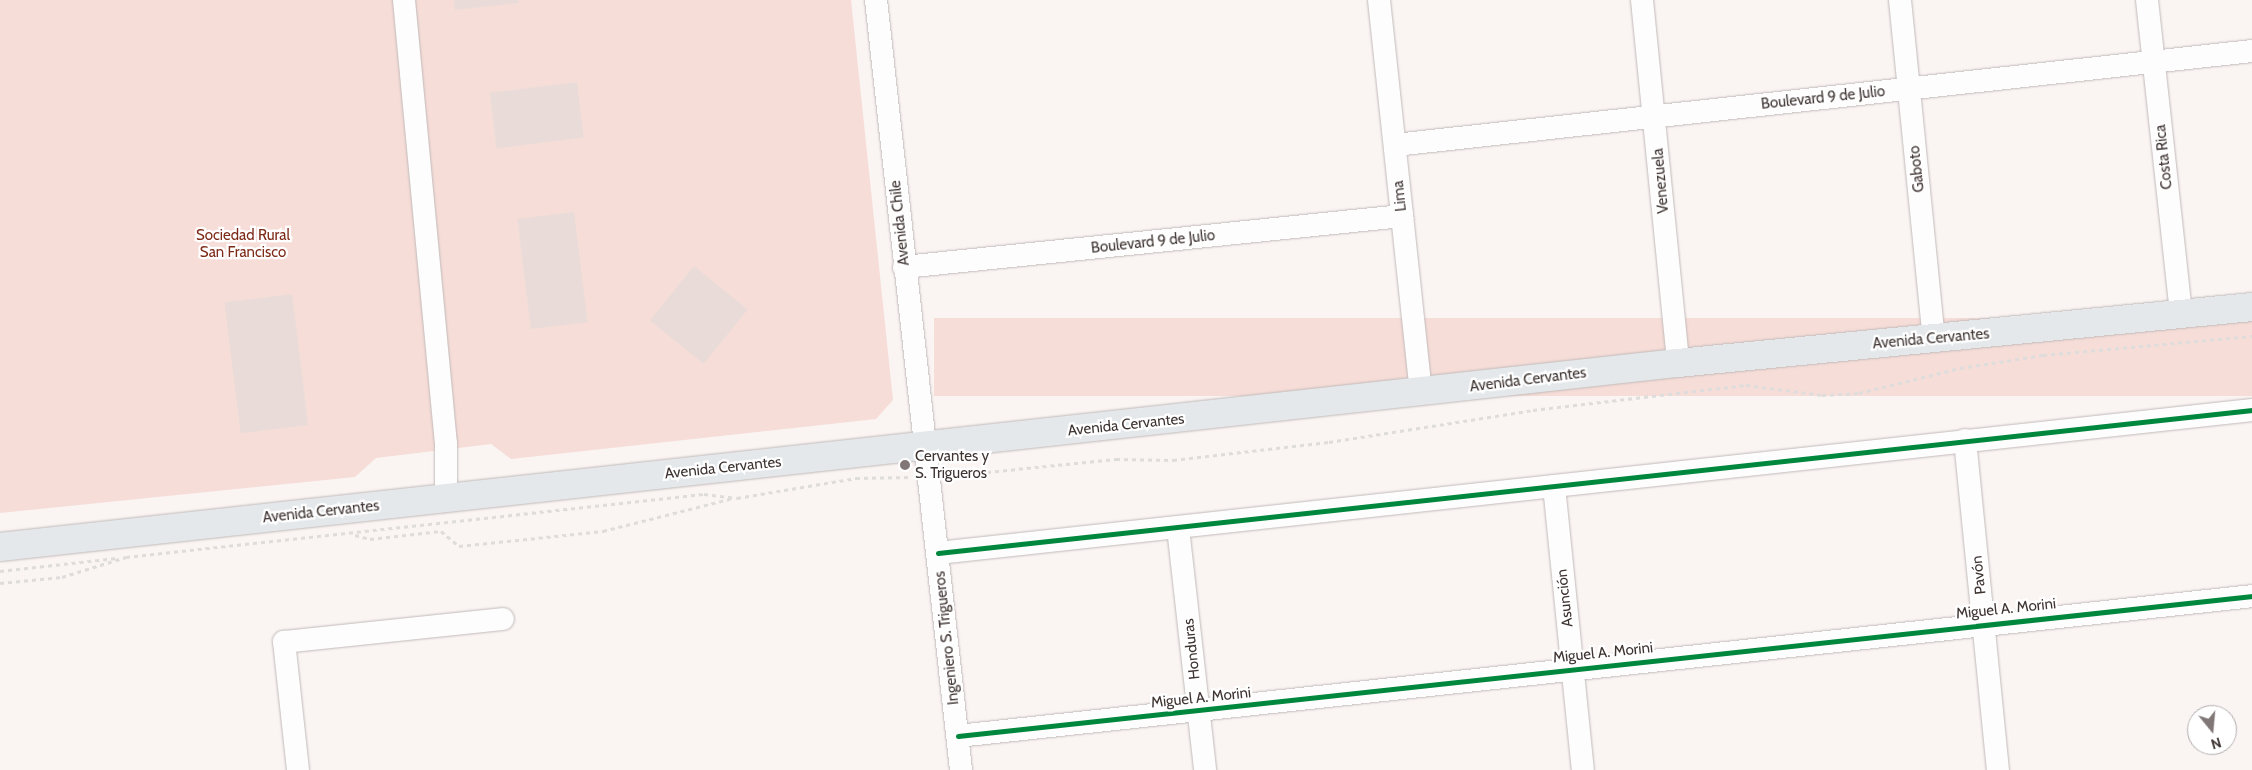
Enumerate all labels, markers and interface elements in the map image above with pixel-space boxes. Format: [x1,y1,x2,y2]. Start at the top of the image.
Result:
street label: Boulevard 9 de Julio [1760,83,1886,113]
street label: Costa Rica [2152,124,2176,190]
street label: Gaboto [1906,145,1928,193]
street label: Venezuela [1649,148,1673,214]
street label: Avenida Chile [887,179,913,267]
street label: Lima [1389,180,1411,212]
park label: Sociedad Rural San Francisco [196,226,290,261]
street label: Boulevard 9 de Julio [1090,227,1216,257]
street label: Avenida Cervantes [1872,325,1990,353]
street label: Avenida Cervantes [1469,364,1587,396]
street label: Avenida Cervantes [1067,410,1185,440]
place label: Cervantes y S. Trigueros [915,447,989,482]
street label: Avenida Cervantes [664,453,782,483]
marker: Cervantes y S. Trigueros [899,459,911,471]
street label: Avenida Cervantes [262,497,380,527]
street label: Pavón [1968,555,1990,595]
street label: Asunción [1553,568,1577,628]
street label: Ingeniero S. Trigueros [931,570,963,706]
street label: Miguel A. Morini [1955,595,2057,623]
street label: Honduras [1180,618,1204,680]
street label: Miguel A. Morini [1552,639,1654,667]
street label: Miguel A. Morini [1150,684,1252,712]
north arrow [2187,705,2237,755]
text: N [2209,733,2223,753]

